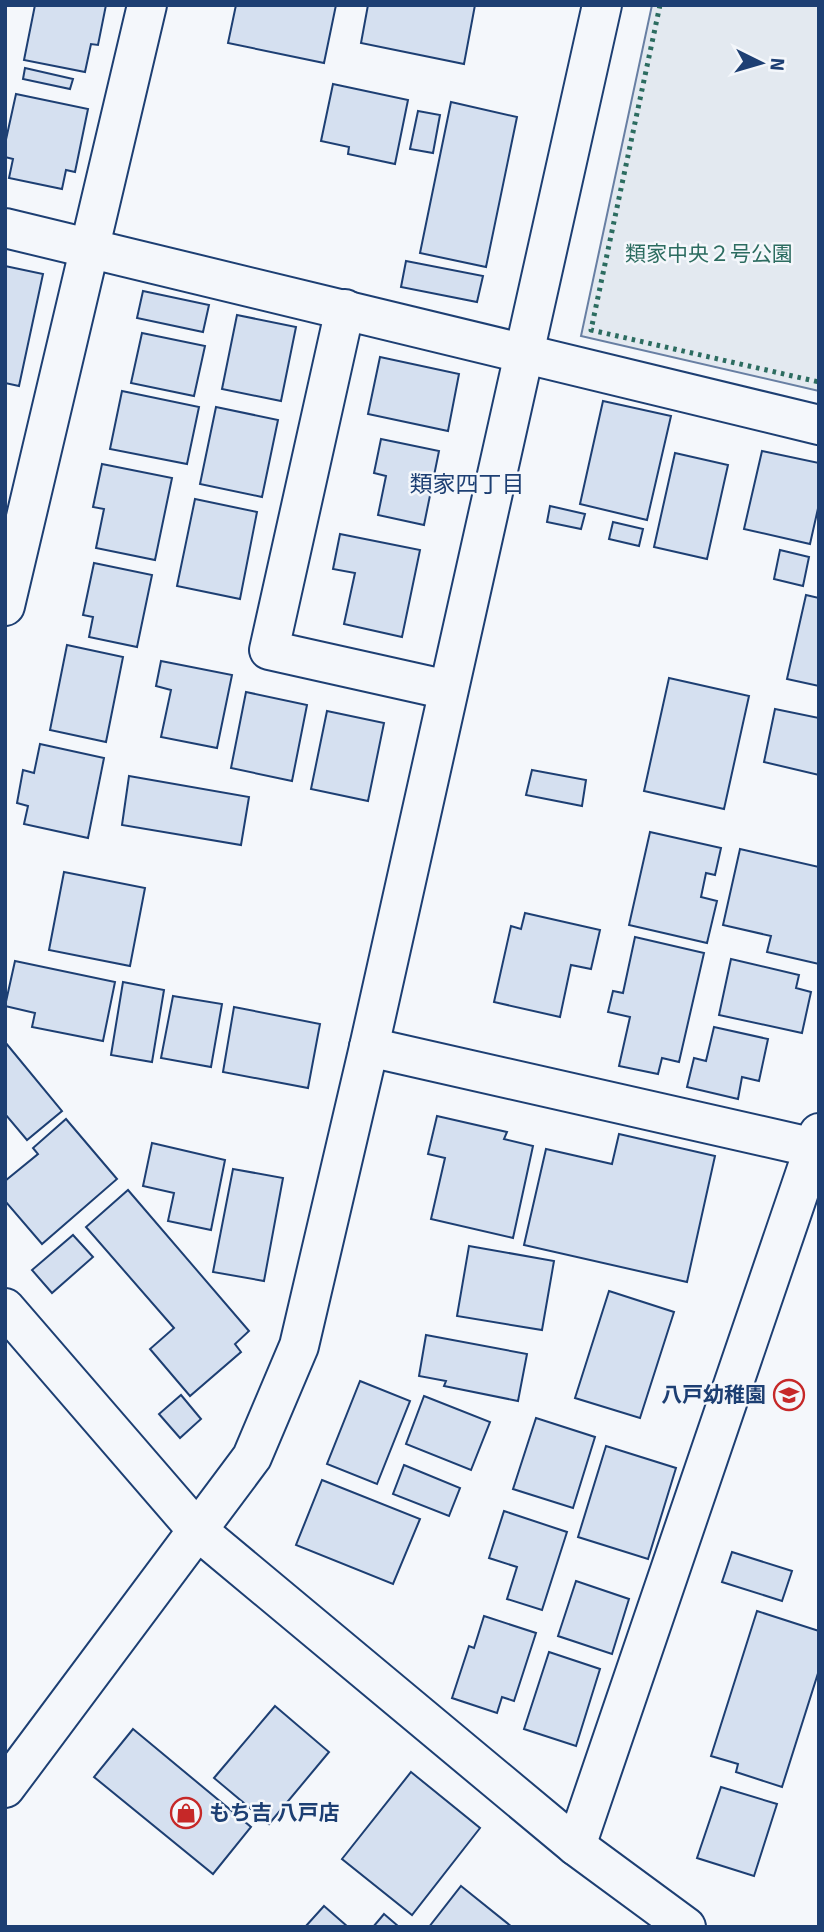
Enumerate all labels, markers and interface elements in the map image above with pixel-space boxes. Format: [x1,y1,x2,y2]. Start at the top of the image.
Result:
north arrow [726,28,796,98]
text: N [764,57,789,72]
park label: 類家中央２号公園 [625,241,793,267]
district label: 類家四丁目 [410,470,525,499]
school or university icon: 八戸幼稚園 [772,1378,806,1412]
place label: 八戸幼稚園 [661,1382,766,1408]
shop icon: もち吉 八戸店 [169,1796,203,1830]
place label: もち吉 八戸店 [209,1800,340,1826]

